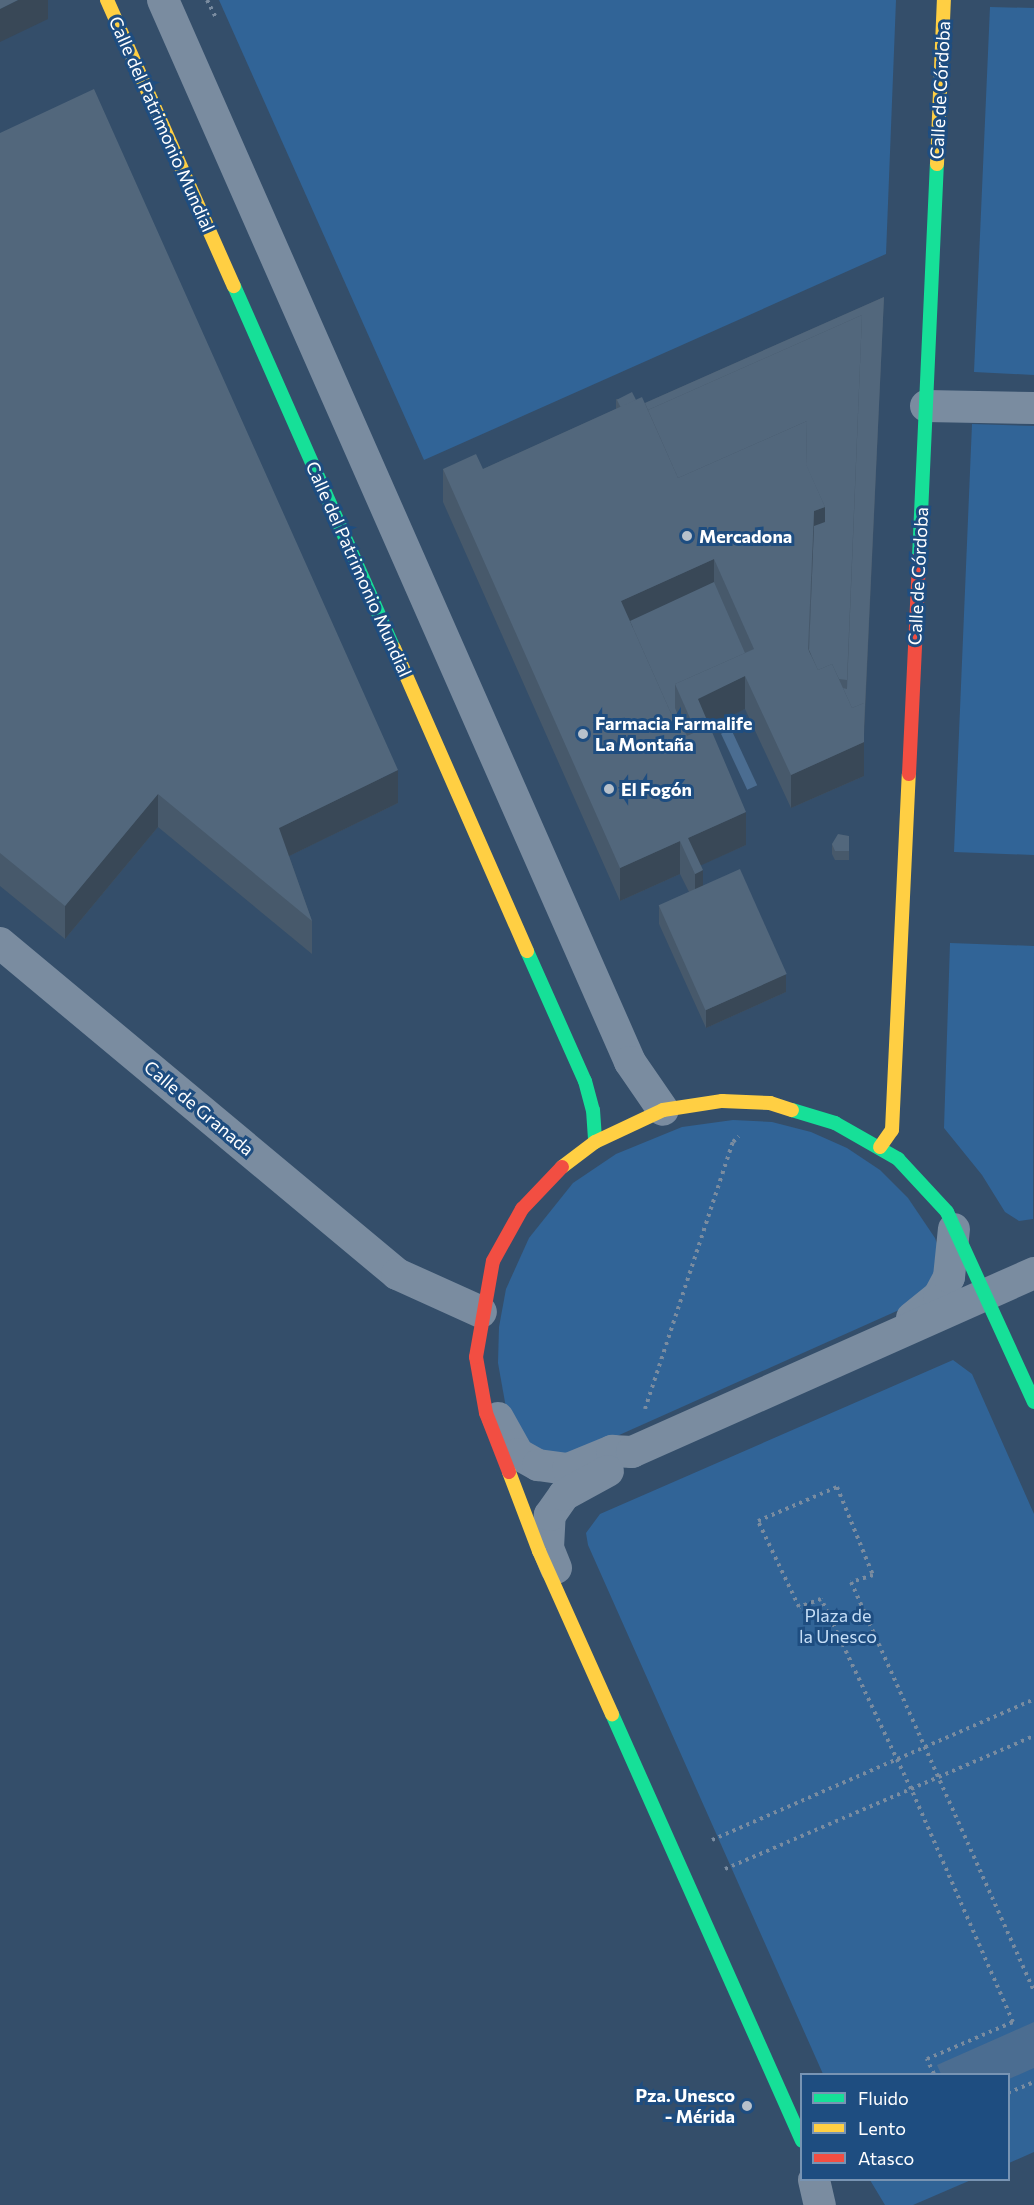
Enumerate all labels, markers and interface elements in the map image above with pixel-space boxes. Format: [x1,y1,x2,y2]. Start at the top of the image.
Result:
street label: Calle del Patrimonio Mundial [105,13,219,235]
street label: Calle de Córdoba [926,20,954,160]
street label: Calle del Patrimonio Mundial [302,458,416,680]
street label: Calle de Córdoba [904,506,932,646]
place label: Mercadona [699,525,792,547]
marker: Mercadona [680,529,694,543]
place label: Farmacia Farmalife La Montaña [595,713,752,756]
marker: Farmacia Farmalife La Montaña [576,727,590,741]
place label: El Fogón [621,778,692,800]
marker: El Fogón [602,782,616,796]
street label: Calle de Granada [140,1056,258,1160]
park label: Plaza de la Unesco [799,1605,877,1648]
legend [800,2073,1010,2181]
place label: Pza. Unesco - Mérida [635,2085,735,2128]
text: Fluido [858,2087,909,2109]
marker: Pza. Unesco - Mérida [740,2099,754,2113]
text: Lento [858,2117,906,2139]
text: Atasco [858,2147,914,2169]

